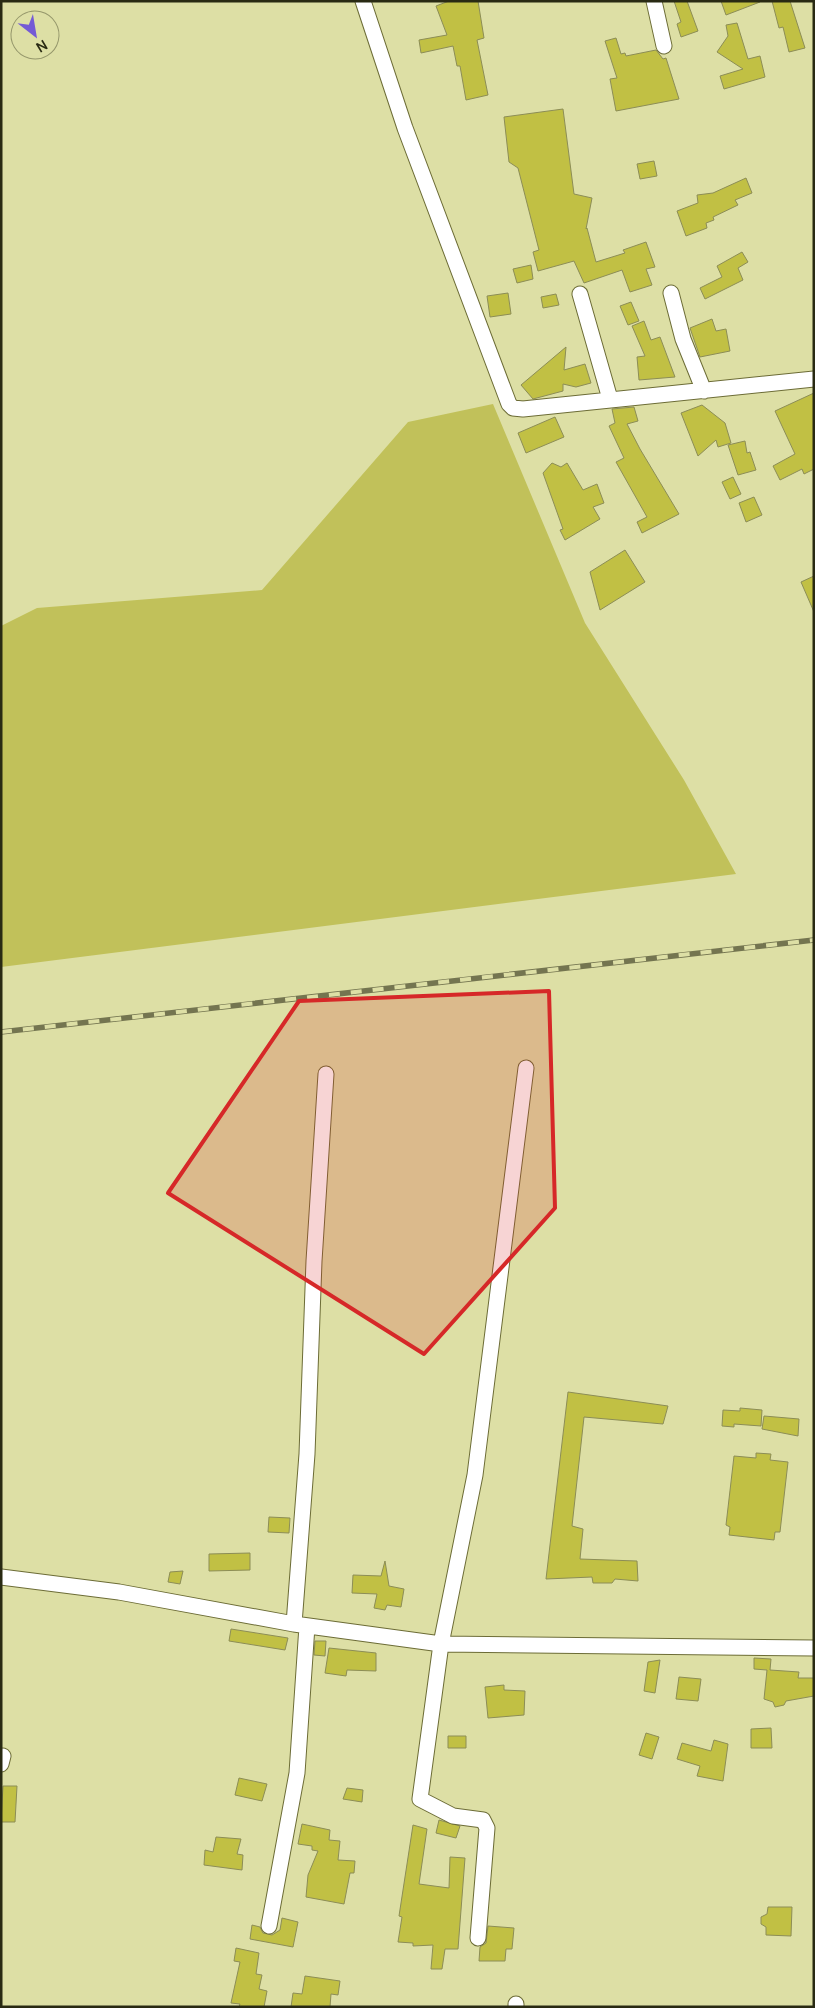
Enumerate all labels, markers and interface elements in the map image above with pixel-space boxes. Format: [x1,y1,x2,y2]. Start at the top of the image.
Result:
north arrow [10,10,60,60]
text: N [33,36,51,57]

